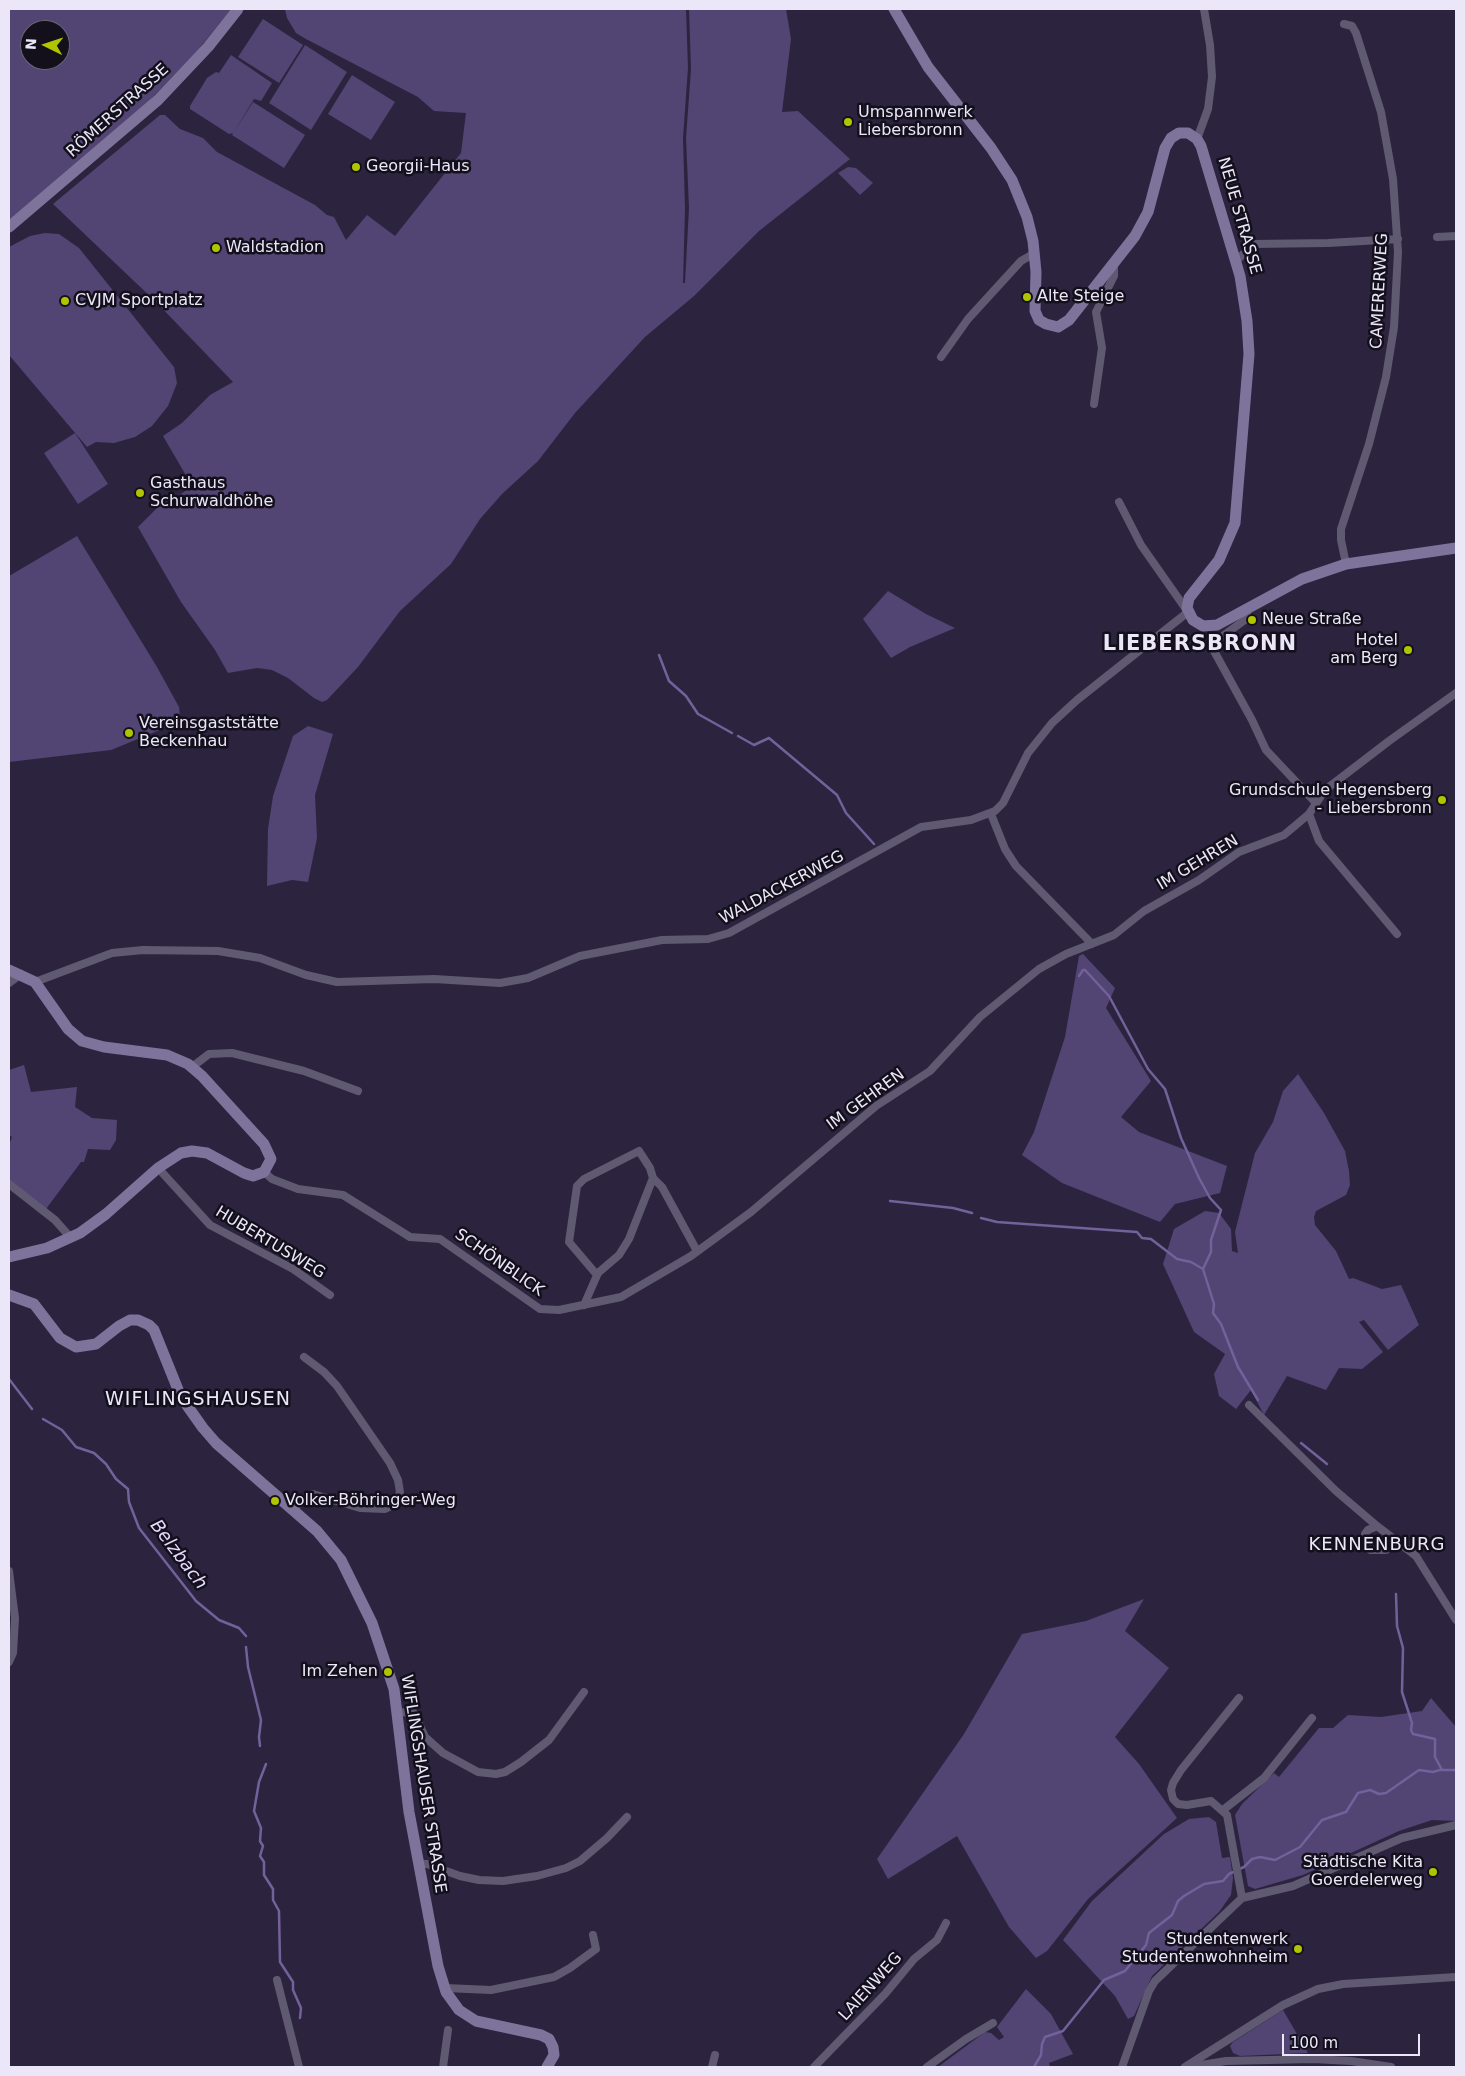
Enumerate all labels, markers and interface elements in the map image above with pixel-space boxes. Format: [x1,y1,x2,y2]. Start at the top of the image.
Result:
north arrow [20,20,70,70]
text: N [23,38,39,50]
street label: RÖMERSTRASSE [63,60,173,162]
place label: Umspannwerk Liebersbronn [858,103,973,141]
marker: Umspannwerk Liebersbronn [842,116,854,128]
street label: NEUE STRASSE [1213,155,1265,277]
place label: Georgii-Haus [366,157,469,177]
marker: Georgii-Haus [350,161,362,173]
street label: CAMERERWEG [1367,233,1393,349]
place label: Waldstadion [226,238,324,258]
marker: Waldstadion [210,242,222,254]
place label: Alte Steige [1037,287,1124,307]
place label: CVJM Sportplatz [75,291,203,311]
marker: Alte Steige [1021,291,1033,303]
marker: CVJM Sportplatz [59,295,71,307]
place label: Gasthaus Schurwaldhöhe [150,474,273,512]
marker: Gasthaus Schurwaldhöhe [134,487,146,499]
place label: Neue Straße [1262,610,1362,630]
marker: Neue Straße [1246,614,1258,626]
place label: Hotel am Berg [1330,631,1398,669]
district label: LIEBERSBRONN [1101,632,1299,658]
marker: Hotel am Berg [1402,644,1414,656]
place label: Vereinsgaststätte Beckenhau [139,714,279,752]
marker: Vereinsgaststätte Beckenhau [123,727,135,739]
place label: Grundschule Hegensberg - Liebersbronn [1229,781,1432,819]
marker: Grundschule Hegensberg - Liebersbronn [1436,794,1448,806]
street label: IM GEHREN [1154,831,1242,895]
street label: WALDACKERWEG [717,847,847,929]
street label: IM GEHREN [823,1065,909,1135]
street label: HUBERTUSWEG [212,1203,328,1283]
street label: SCHÖNBLICK [451,1225,547,1301]
district label: WIFLINGSHAUSEN [103,1389,293,1411]
place label: Volker-Böhringer-Weg [285,1491,456,1511]
marker: Volker-Böhringer-Weg [269,1495,281,1507]
water label: Belzbach [145,1516,211,1594]
district label: KENNENBURG [1307,1534,1447,1556]
place label: Im Zehen [302,1662,378,1682]
marker: Im Zehen [382,1666,394,1678]
street label: WIFLINGSHAUSER STRASSE [396,1673,450,1895]
place label: Städtische Kita Goerdelerweg [1303,1853,1423,1891]
marker: Städtische Kita Goerdelerweg [1427,1866,1439,1878]
place label: Studentenwerk Studentenwohnheim [1122,1930,1288,1968]
marker: Studentenwerk Studentenwohnheim [1292,1943,1304,1955]
street label: LAIENWEG [835,1949,907,2025]
scale bar [1285,2024,1422,2056]
text: 100 m [1290,2034,1338,2052]

